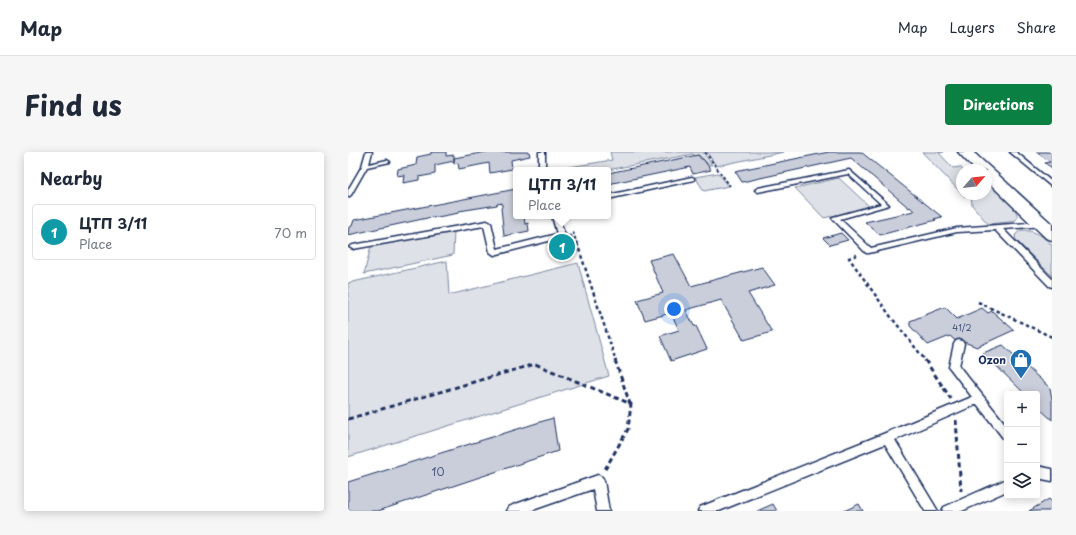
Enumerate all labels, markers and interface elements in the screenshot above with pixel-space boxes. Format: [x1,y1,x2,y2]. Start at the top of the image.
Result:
text: Map [20,14,62,42]
text: Map [898,17,928,38]
text: Layers [950,17,995,38]
text: Share [1017,17,1056,38]
text: Find us [24,83,122,126]
button: Directions [945,84,1052,125]
north arrow [956,164,992,200]
text: Nearby [40,165,102,191]
popup [513,167,611,219]
text: ЦТП 3/11 [528,172,596,195]
text: Place [528,195,561,214]
text: ЦТП 3/11 [79,211,147,234]
text: 1 [51,223,57,242]
text: 70 m [274,223,307,242]
pin: 1 [549,232,575,262]
text: Place [79,234,112,253]
your location [664,299,684,319]
house number: 41/2 [952,320,972,334]
shop icon: Ozon [1008,347,1034,380]
place label: Ozon [978,351,1006,368]
map controls [1004,391,1040,499]
button: + [1004,391,1040,427]
button: − [1004,427,1040,463]
house number: 10 [432,463,444,480]
button: layers [1004,463,1040,499]

